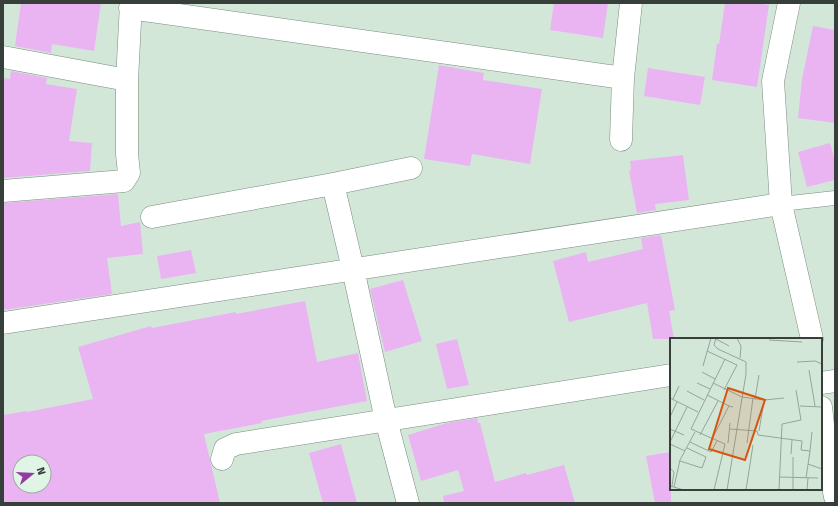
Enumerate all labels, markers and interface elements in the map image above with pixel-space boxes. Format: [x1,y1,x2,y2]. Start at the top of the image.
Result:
inset map [670,338,822,490]
north arrow [12,454,52,494]
text: N [34,466,48,477]

